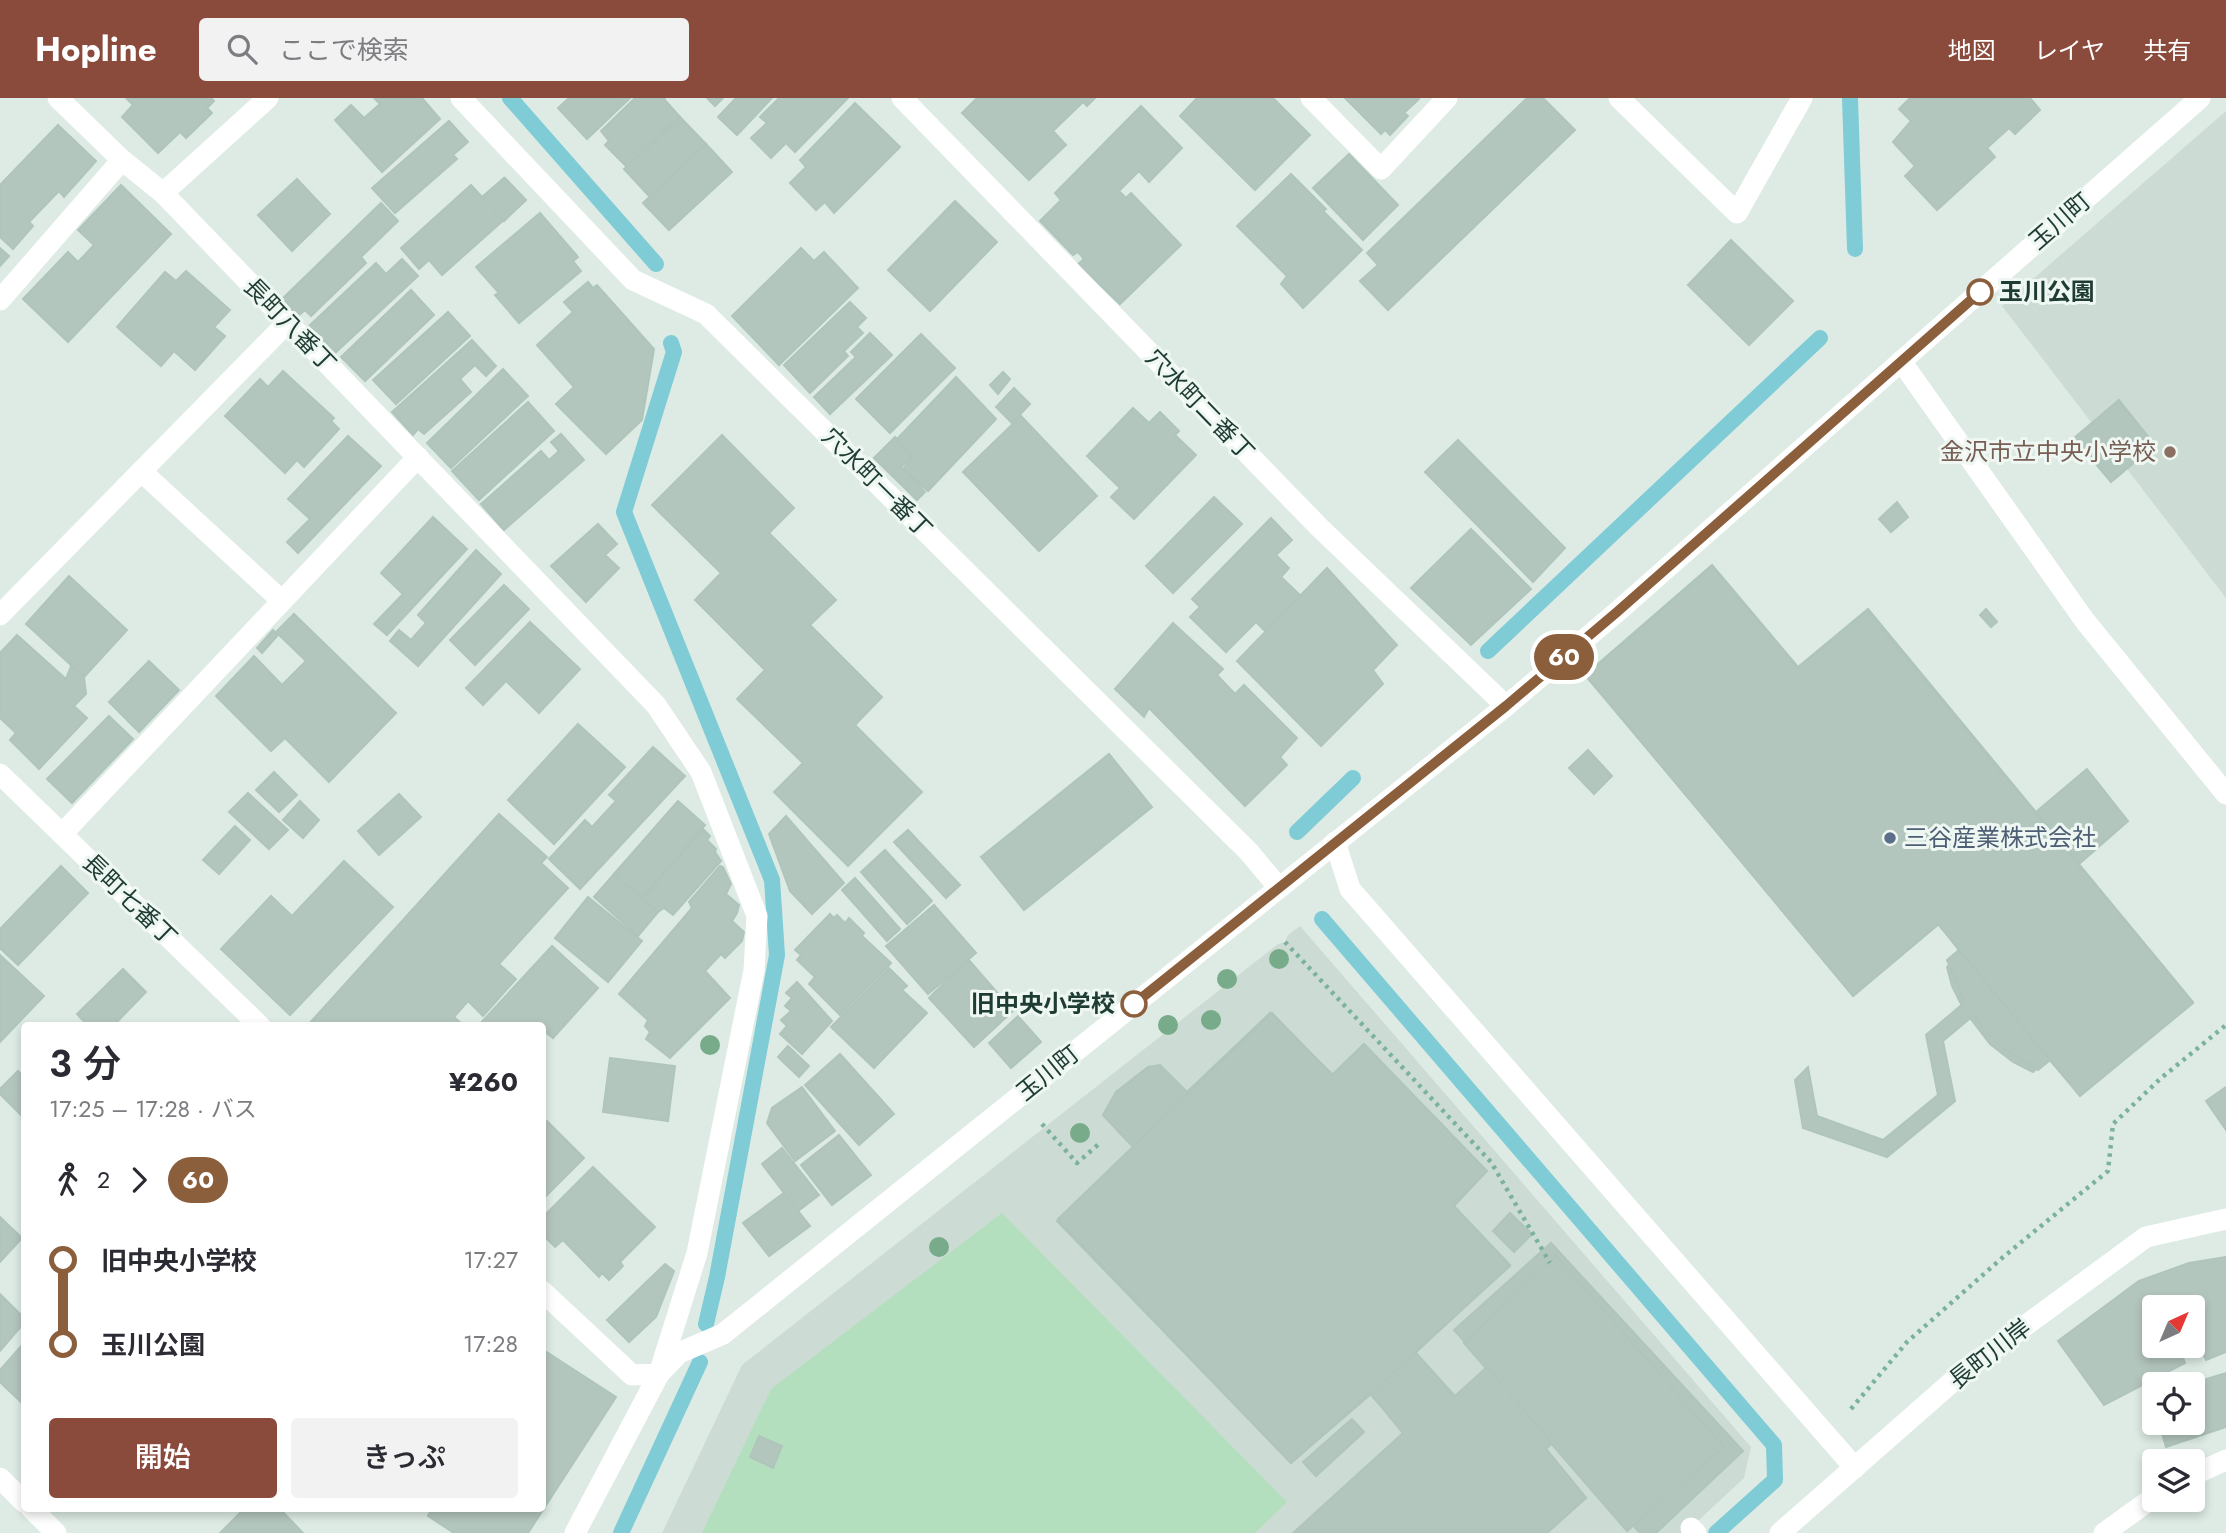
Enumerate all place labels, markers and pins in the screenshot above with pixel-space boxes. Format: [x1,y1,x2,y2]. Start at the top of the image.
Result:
place label: 玉川公園 [1999,274,2095,309]
marker: 玉川公園 [1967,279,1993,305]
place label: 金沢市立中央小学校 [1940,434,2156,469]
marker: 金沢市立中央小学校 [2162,444,2178,460]
place label: 三谷産業株式会社 [1904,820,2096,855]
marker: 三谷産業株式会社 [1882,830,1898,846]
place label: 旧中央小学校 [971,986,1115,1021]
marker: 旧中央小学校 [1121,991,1147,1017]

